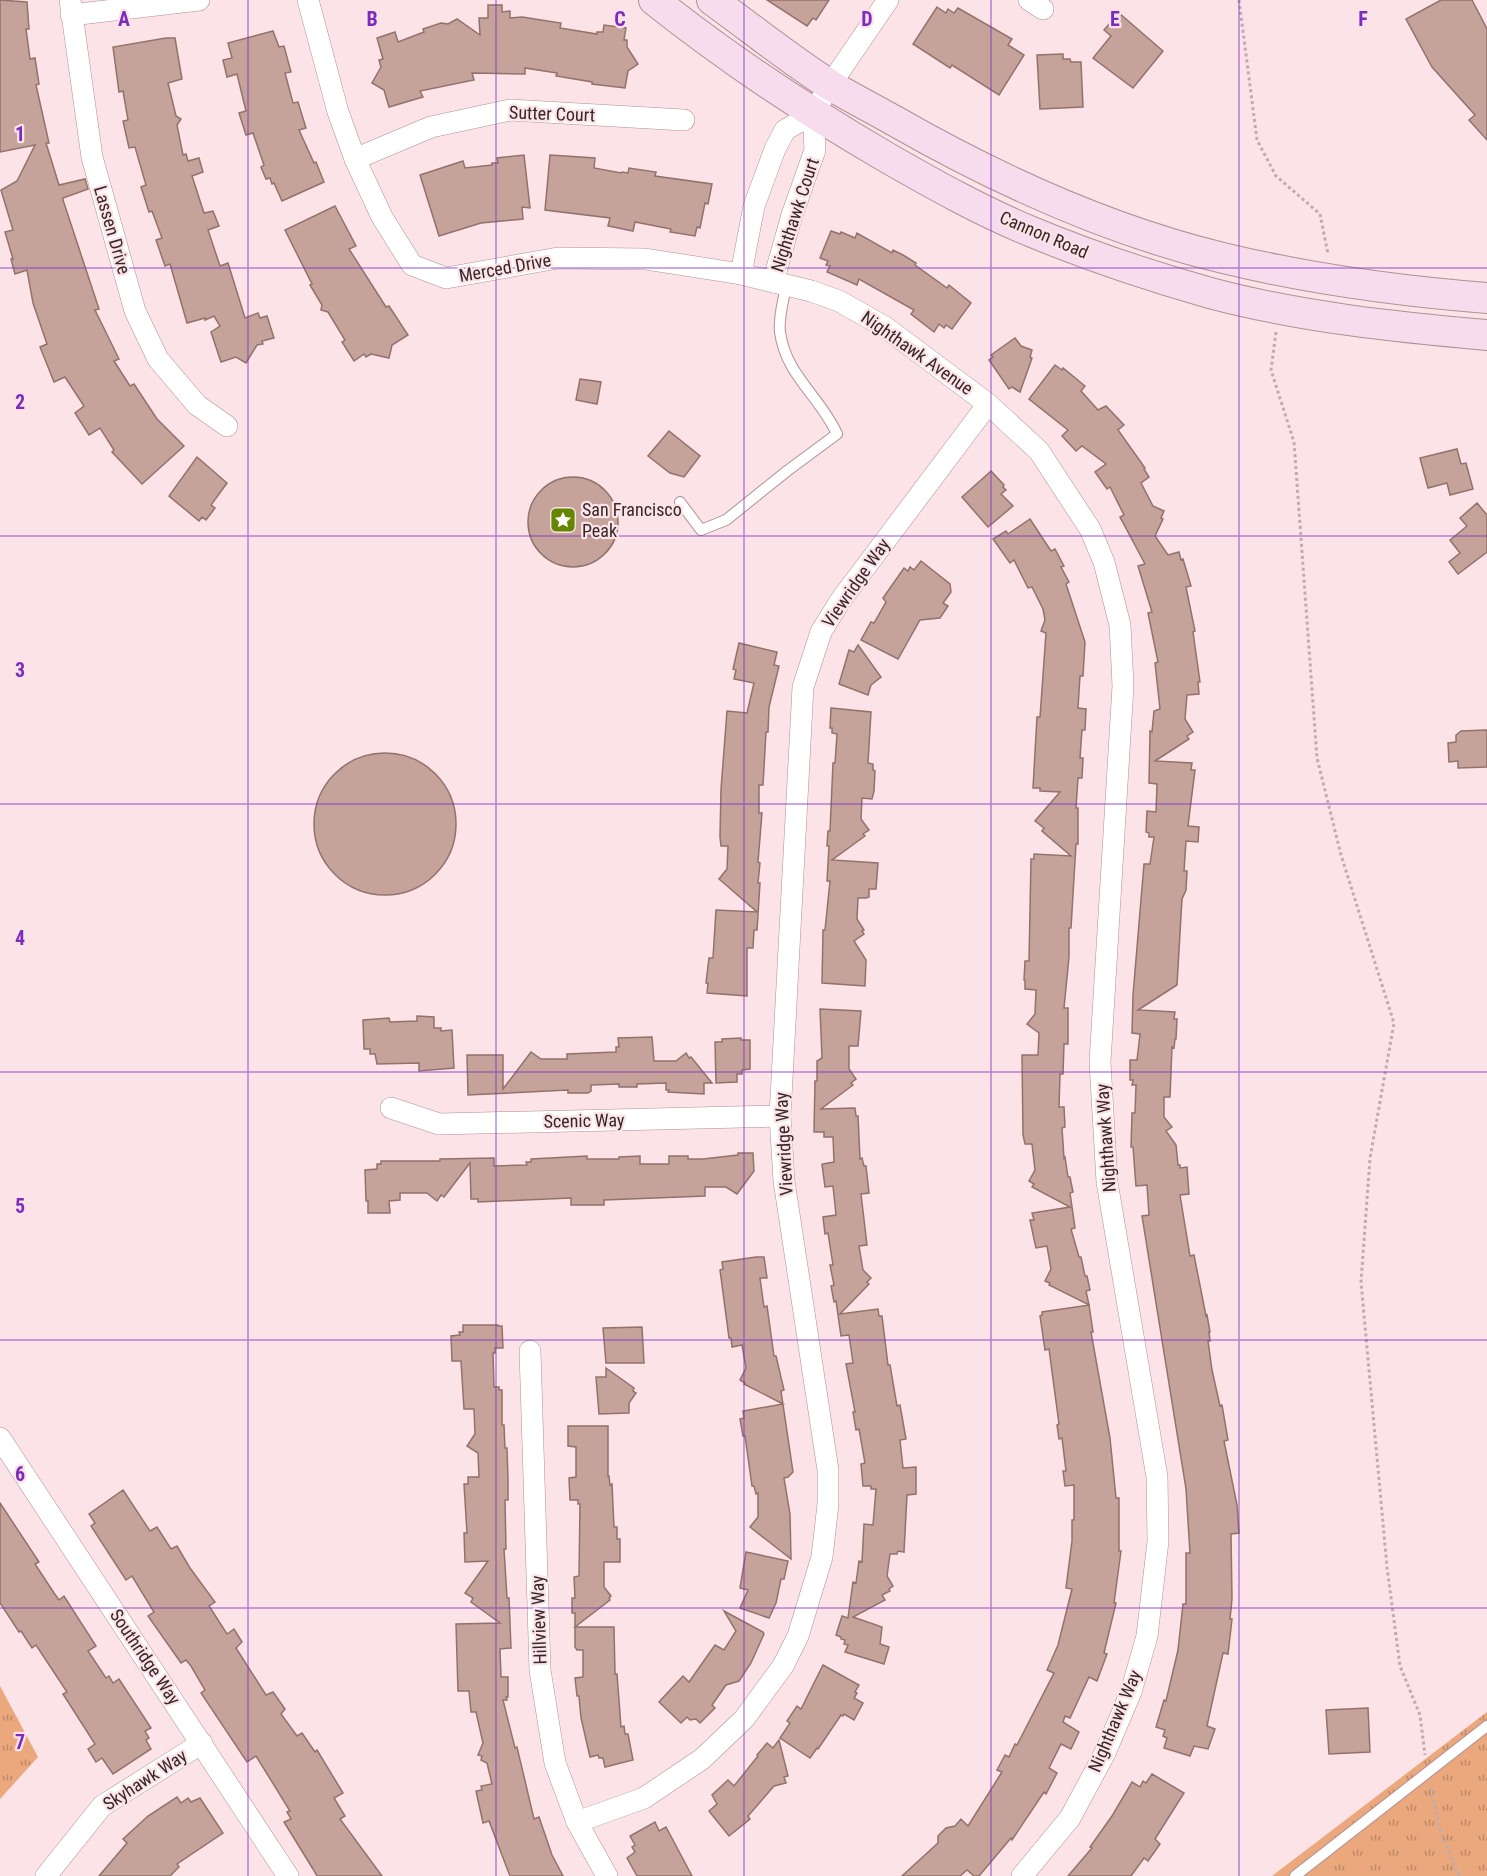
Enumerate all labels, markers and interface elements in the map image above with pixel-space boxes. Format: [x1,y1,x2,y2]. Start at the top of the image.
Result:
text: A [118,7,130,31]
text: B [366,7,378,31]
text: C [614,7,626,31]
text: D [861,7,873,31]
text: E [1110,7,1120,31]
text: F [1358,7,1368,31]
street label: Sutter Court [509,102,595,125]
text: 1 [15,122,25,146]
street label: Nighthawk Court [766,155,823,275]
street label: Lassen Drive [90,183,135,276]
street label: Cannon Road [997,206,1092,263]
street label: Merced Drive [457,249,553,286]
street label: Nighthawk Avenue [858,306,977,399]
text: 2 [15,390,25,414]
place label: San Francisco Peak [582,499,682,541]
place icon: San Francisco Peak [548,505,578,535]
street label: Viewridge Way [817,534,894,631]
text: 3 [15,658,25,682]
text: 4 [15,926,25,950]
street label: Nighthawk Way [1091,1083,1120,1193]
street label: Viewridge Way [770,1091,797,1196]
street label: Scenic Way [543,1109,625,1132]
text: 5 [15,1194,25,1218]
text: 6 [15,1462,25,1486]
street label: Hillview Way [526,1575,551,1665]
street label: Southridge Way [106,1605,185,1709]
street label: Nighthawk Way [1084,1666,1146,1775]
text: 7 [15,1730,25,1754]
street label: Skyhawk Way [99,1744,191,1814]

